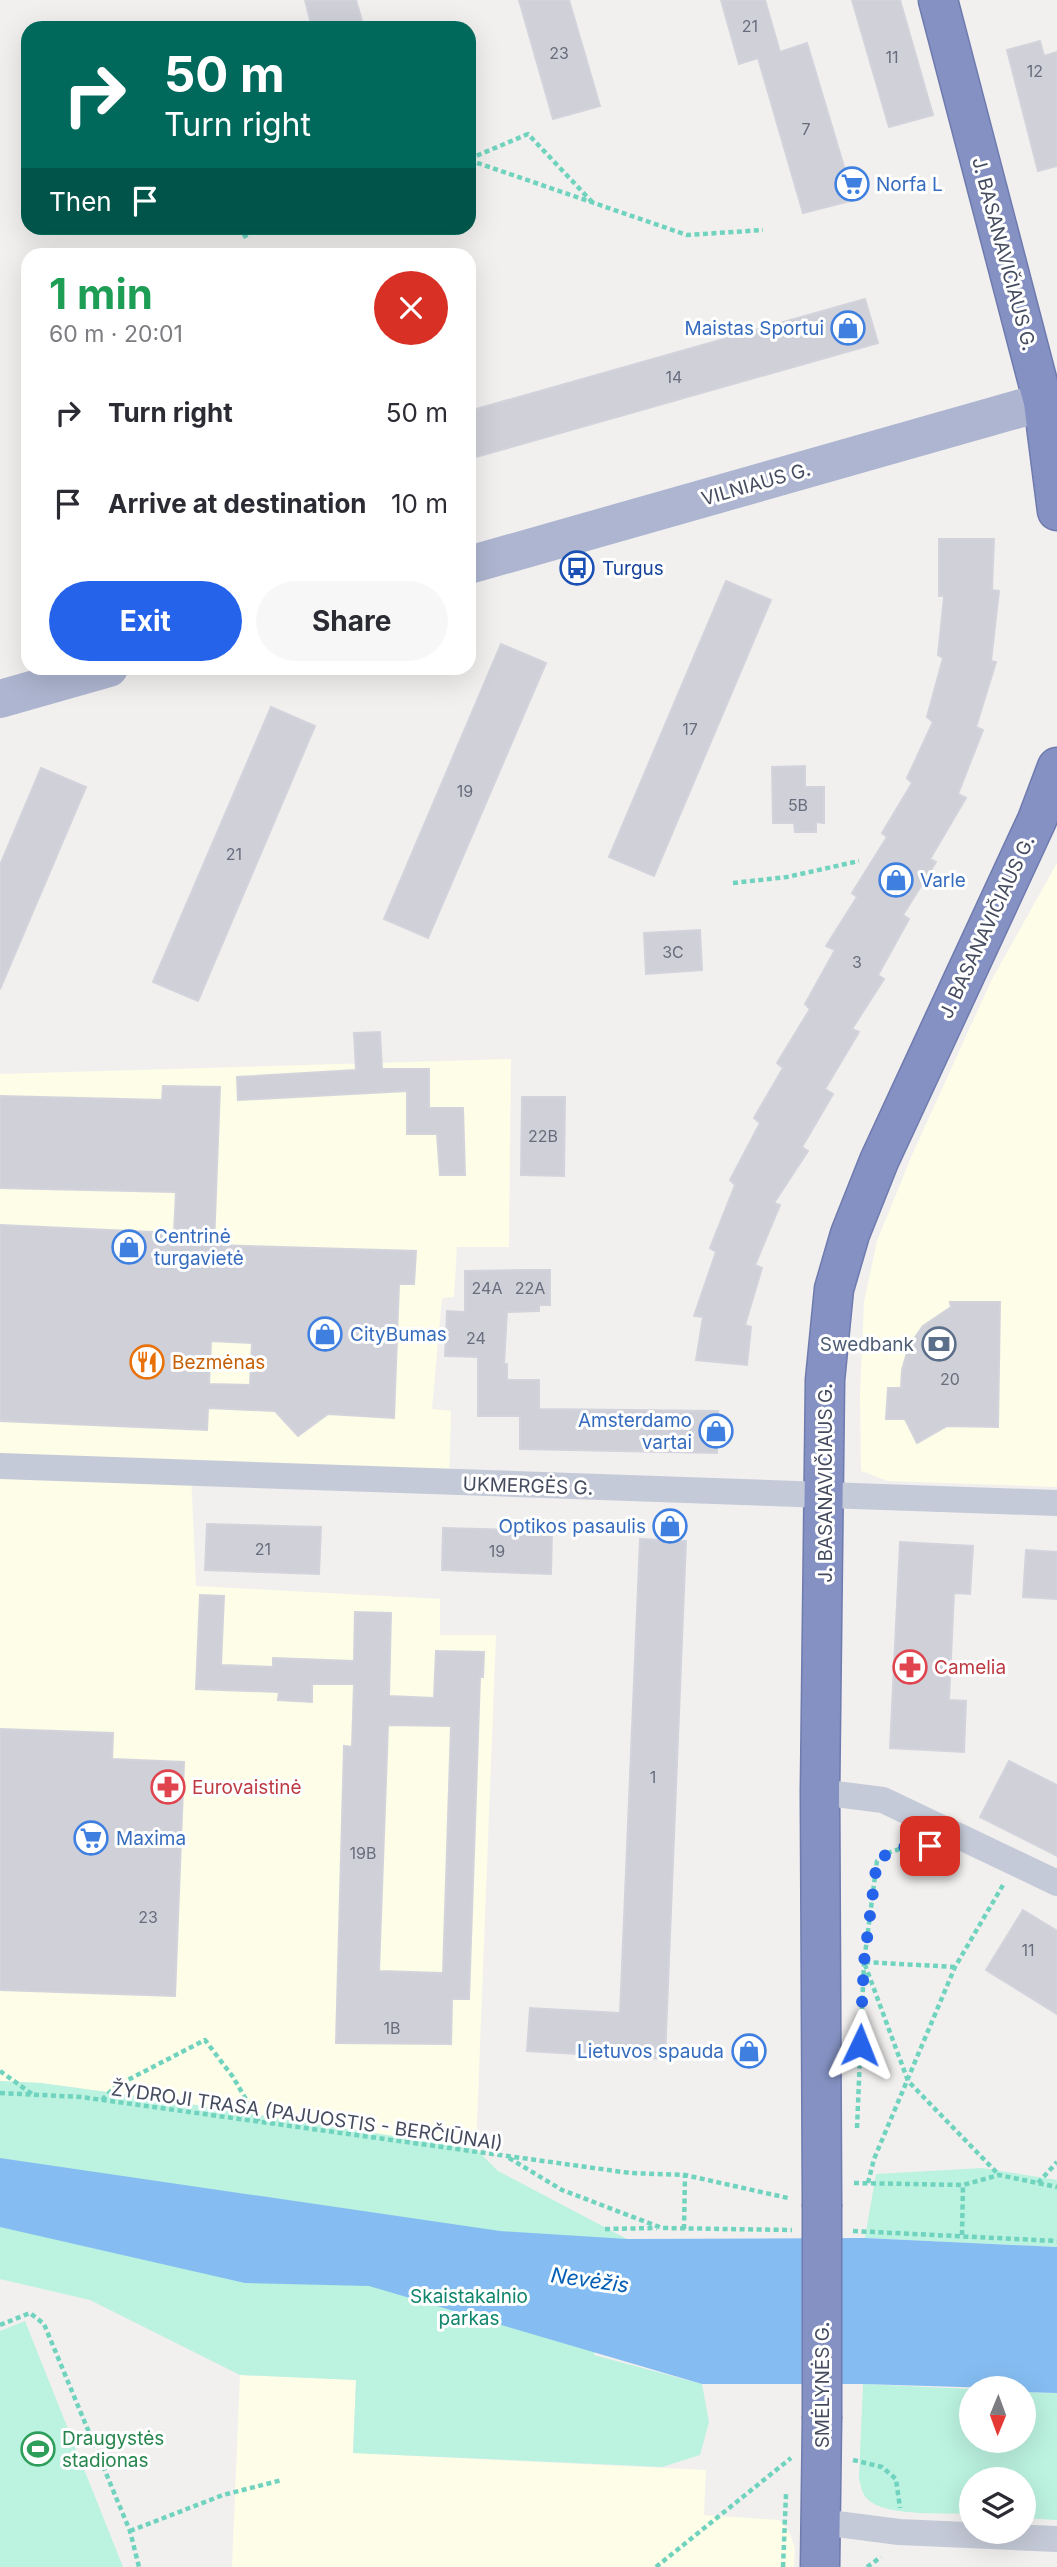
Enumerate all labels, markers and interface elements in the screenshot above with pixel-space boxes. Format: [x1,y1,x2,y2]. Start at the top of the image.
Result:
house number: 21 [742,16,758,36]
house number: 23 [549,43,569,63]
text: 50 m [164,45,285,104]
house number: 11 [885,47,899,67]
icon: right [49,49,140,140]
house number: 12 [1027,61,1043,81]
text: Turn right [164,105,311,144]
house number: 7 [801,119,811,139]
street label: J. BASANAVIČIAUS G. [967,155,1041,353]
supermarket icon: Norfa L [833,165,871,203]
place label: Norfa L [876,173,943,196]
icon: arrive [126,182,164,220]
text: Then [49,186,112,217]
text: 1 min [49,268,153,319]
button: close [374,271,448,345]
shop icon: Maistas Sportui [829,309,867,347]
place label: Maistas Sportui [684,317,824,340]
text: 60 m · 20:01 [49,320,183,348]
house number: 14 [666,367,682,387]
icon: right [49,394,87,432]
text: Turn right [108,397,233,428]
text: 50 m [386,397,448,428]
street label: VILNIAUS G. [699,457,813,511]
icon: arrive [49,485,87,523]
text: Arrive at destination [108,488,367,519]
text: 10 m [391,488,448,519]
bus stop icon: Turgus [558,549,596,587]
place label: Turgus [602,557,664,580]
button: Exit [49,581,242,661]
button: Share [256,581,448,661]
house number: 17 [682,719,698,739]
house number: 19 [457,781,473,801]
house number: 5B [788,795,808,815]
street label: J. BASANAVIČIAUS G. [934,832,1040,1022]
house number: 21 [226,844,242,864]
shop icon: Varle [877,861,915,899]
place label: Varle [920,869,966,892]
house number: 3C [662,942,684,962]
house number: 3 [852,952,862,972]
house number: 22B [528,1126,558,1146]
place label: Centrinė turgavietė [154,1225,244,1270]
shop icon: Centrinė turgavietė [110,1228,148,1266]
house number: 24A [472,1278,502,1298]
house number: 22A [515,1278,545,1298]
shop icon: CityBumas [306,1315,344,1353]
place label: CityBumas [350,1323,447,1346]
bank icon: Swedbank [920,1325,958,1363]
house number: 24 [466,1328,486,1348]
place label: Swedbank [820,1333,915,1356]
restaurant icon: Bezmėnas [128,1343,166,1381]
place label: Bezmėnas [172,1351,265,1374]
house number: 20 [940,1369,960,1389]
street label: J. BASANAVIČIAUS G. [814,1383,837,1583]
place label: Amsterdamo vartai [578,1409,692,1454]
shop icon: Amsterdamo vartai [697,1412,735,1450]
street label: UKMERGĖS G. [462,1472,594,1500]
shop icon: Optikos pasaulis [651,1507,689,1545]
place label: Optikos pasaulis [499,1515,646,1538]
house number: 21 [255,1539,271,1559]
house number: 19 [489,1541,505,1561]
pharmacy icon: Camelia [891,1648,929,1686]
place label: Camelia [934,1656,1006,1679]
house number: 1 [650,1767,656,1787]
pharmacy icon: Eurovaistinė [149,1768,187,1806]
place label: Eurovaistinė [192,1776,302,1799]
pin [900,1816,960,1876]
supermarket icon: Maxima [72,1819,110,1857]
place label: Maxima [116,1827,186,1850]
icon: arrive [911,1827,949,1865]
house number: 19B [350,1843,376,1863]
house number: 23 [138,1907,158,1927]
house number: 11 [1021,1940,1035,1960]
position arrow [823,2008,897,2082]
house number: 1B [384,2018,400,2038]
shop icon: Lietuvos spauda [730,2032,768,2070]
place label: Lietuvos spauda [577,2040,724,2063]
street label: ŽYDROJI TRASA (PAJUOSTIS - BERČIŪNAI) [110,2077,504,2155]
water label: Nevėžis [549,2262,631,2298]
park label: Skaistakalnio parkas [410,2285,528,2330]
street label: SMĖLYNĖS G. [811,2322,834,2448]
north arrow [959,2376,1036,2454]
map controls [959,2376,1036,2544]
place label: Draugystės stadionas [62,2427,164,2472]
sports icon: Draugystės stadionas [19,2430,57,2468]
button: layers [959,2467,1036,2544]

